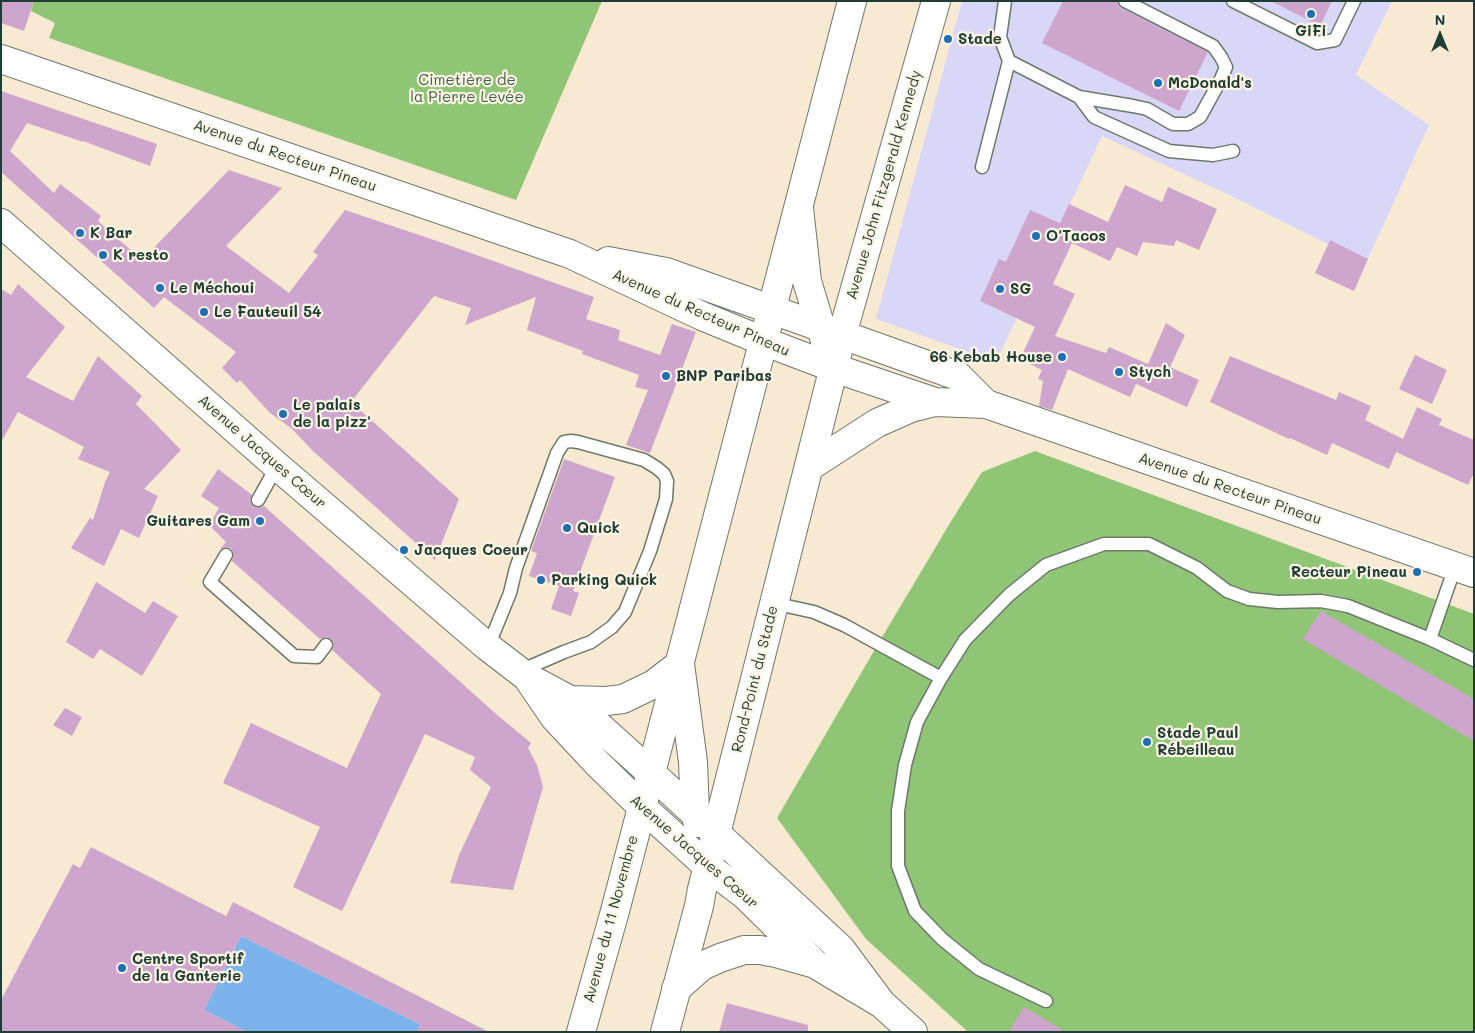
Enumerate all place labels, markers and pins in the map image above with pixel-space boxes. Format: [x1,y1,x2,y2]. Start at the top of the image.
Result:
marker: GiFi [1305,8,1317,20]
place label: GiFi [1295,22,1327,40]
place label: Stade [958,30,1002,48]
marker: Stade [942,33,954,45]
place label: McDonald's [1168,74,1252,92]
marker: McDonald's [1152,77,1164,89]
place label: K Bar [90,224,132,242]
marker: K Bar [74,227,86,239]
place label: O'Tacos [1046,227,1106,245]
marker: O'Tacos [1030,230,1042,242]
place label: K resto [113,246,168,264]
marker: K resto [97,249,109,261]
place label: Le Méchoui [170,279,255,297]
place label: SG [1010,280,1031,298]
marker: Le Méchoui [154,282,166,294]
marker: SG [994,283,1006,295]
place label: Le Fauteuil 54 [214,303,321,321]
marker: Le Fauteuil 54 [198,306,210,318]
place label: 66 Kebab House [930,348,1052,366]
marker: 66 Kebab House [1056,351,1068,363]
place label: Stych [1129,363,1171,381]
marker: Stych [1113,366,1125,378]
place label: BNP Paribas [676,367,772,385]
marker: BNP Paribas [660,370,672,382]
place label: Le palais de la pizz' [293,396,371,431]
marker: Le palais de la pizz' [277,408,289,420]
place label: Guitares Gam [147,512,250,530]
marker: Guitares Gam [254,515,266,527]
place label: Quick [577,519,620,537]
marker: Quick [561,522,573,534]
place label: Jacques Coeur [414,541,528,559]
marker: Jacques Coeur [398,544,410,556]
place label: Recteur Pineau [1291,563,1407,581]
marker: Recteur Pineau [1411,566,1423,578]
place label: Parking Quick [551,571,657,589]
marker: Parking Quick [535,574,547,586]
place label: Stade Paul Rébeilleau [1157,724,1238,759]
marker: Stade Paul Rébeilleau [1141,736,1153,748]
place label: Centre Sportif de la Ganterie [132,950,243,985]
marker: Centre Sportif de la Ganterie [116,962,128,974]

